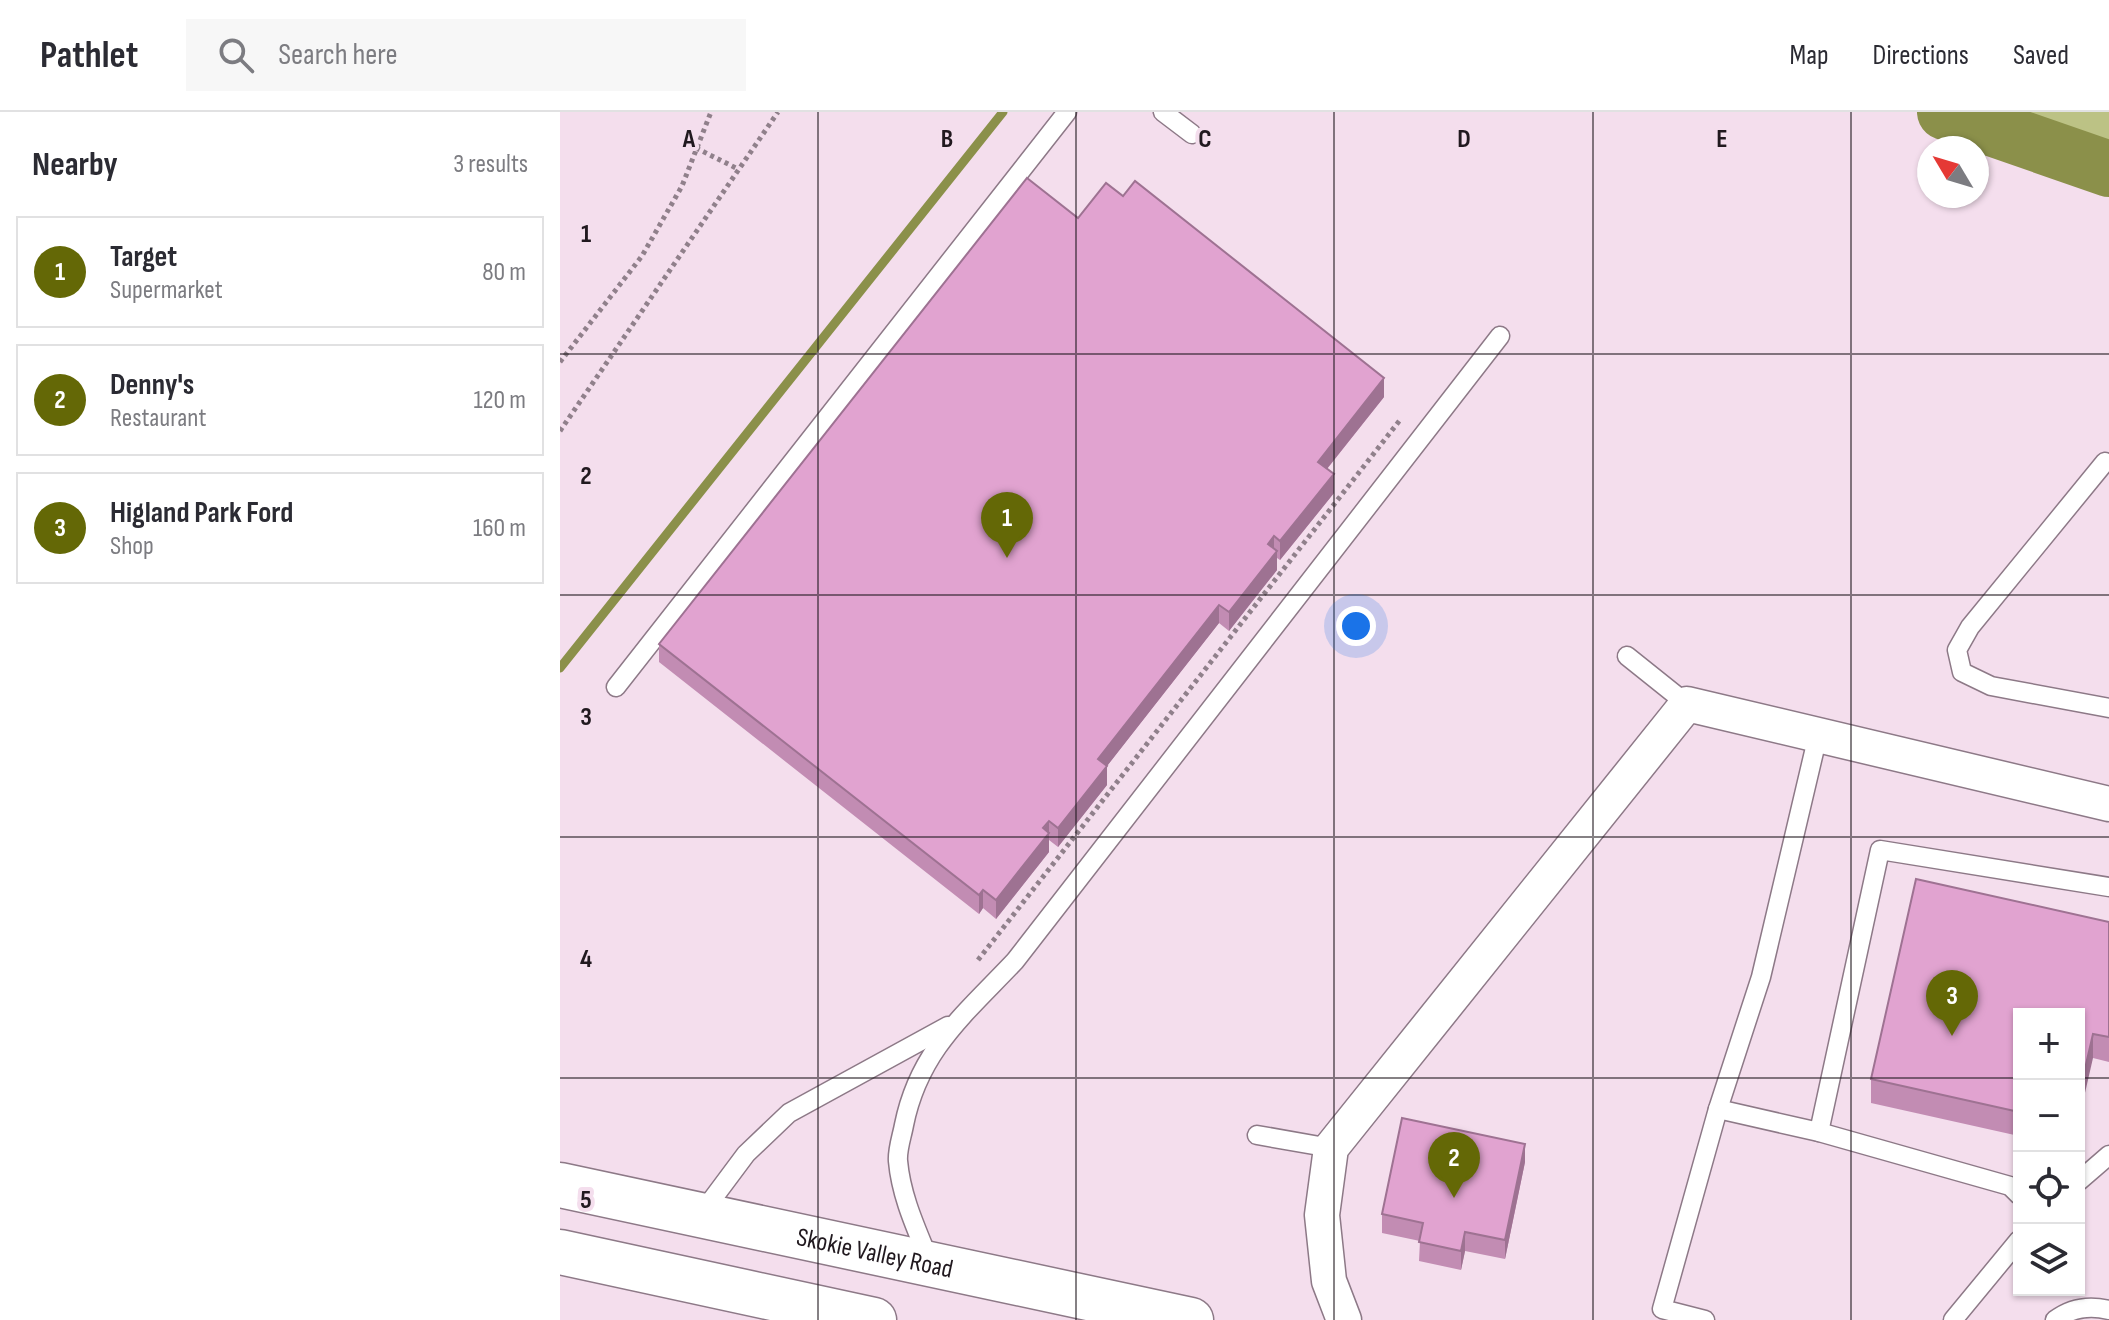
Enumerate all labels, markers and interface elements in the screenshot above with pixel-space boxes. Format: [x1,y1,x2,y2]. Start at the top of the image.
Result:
search box [186,19,746,91]
text: Pathlet [40,33,138,78]
icon: search [214,33,258,77]
text: Search here [278,37,397,73]
text: Map [1790,39,1829,72]
text: Directions [1873,39,1969,72]
text: Saved [2013,39,2069,72]
text: A [682,124,696,155]
text: B [941,124,953,155]
text: C [1198,124,1212,155]
text: D [1457,124,1471,155]
text: E [1716,124,1728,155]
north arrow [1917,136,1989,208]
text: Nearby [32,144,118,185]
text: 3 results [453,149,528,180]
text: 1 [581,219,591,250]
text: Target [110,239,177,275]
text: 1 [55,257,65,288]
text: 80 m [482,257,526,288]
text: Supermarket [110,275,223,306]
text: Denny's [110,367,194,403]
text: 2 [54,385,66,416]
text: 120 m [473,385,526,416]
text: Restaurant [110,403,206,434]
text: 2 [580,461,592,492]
pin: 1 [981,492,1033,558]
text: Higland Park Ford [110,495,293,531]
text: 3 [54,513,66,544]
text: 160 m [473,513,526,544]
text: Shop [110,531,154,562]
your location [1336,606,1376,646]
text: 3 [580,702,592,733]
text: 4 [580,944,592,975]
pin: 3 [1926,970,1978,1036]
map controls [2013,1008,2085,1296]
button: + [2013,1008,2085,1080]
button: − [2013,1080,2085,1152]
pin: 2 [1428,1132,1480,1198]
button: locate [2013,1152,2085,1224]
text: 5 [580,1185,592,1216]
street label: Skokie Valley Road [793,1222,956,1286]
button: layers [2013,1224,2085,1296]

